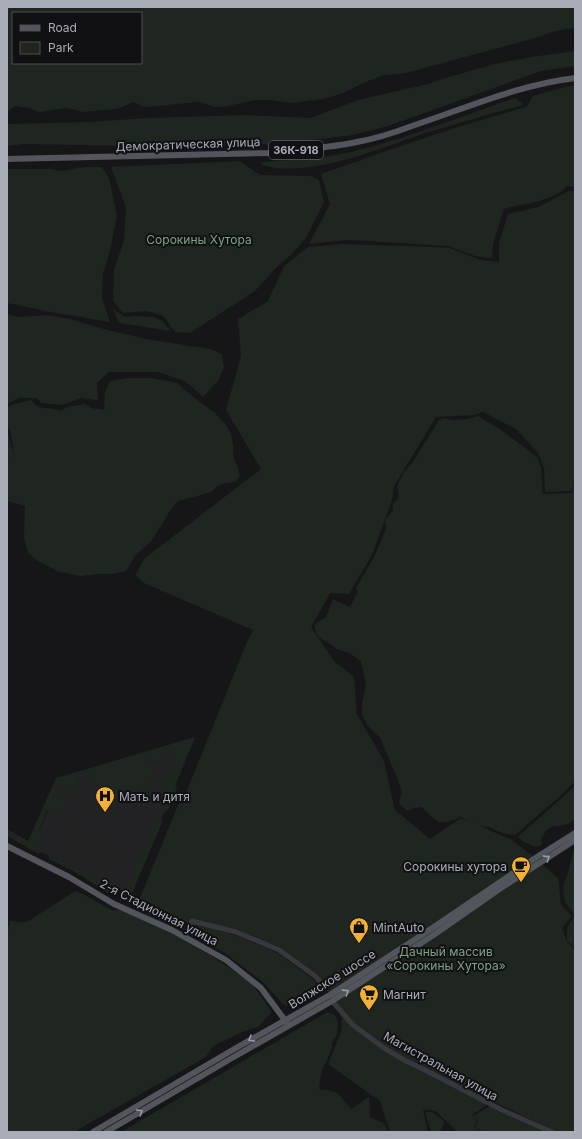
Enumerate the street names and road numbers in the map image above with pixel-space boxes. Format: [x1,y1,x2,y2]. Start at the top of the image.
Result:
street label: Демократическая улица [115,134,261,154]
road number: 36К-918 [269,141,323,159]
street label: 2-я Стадионная улица [97,876,221,948]
street label: Волжское шоссе [286,946,378,1012]
street label: Магистральная улица [381,1028,501,1104]

